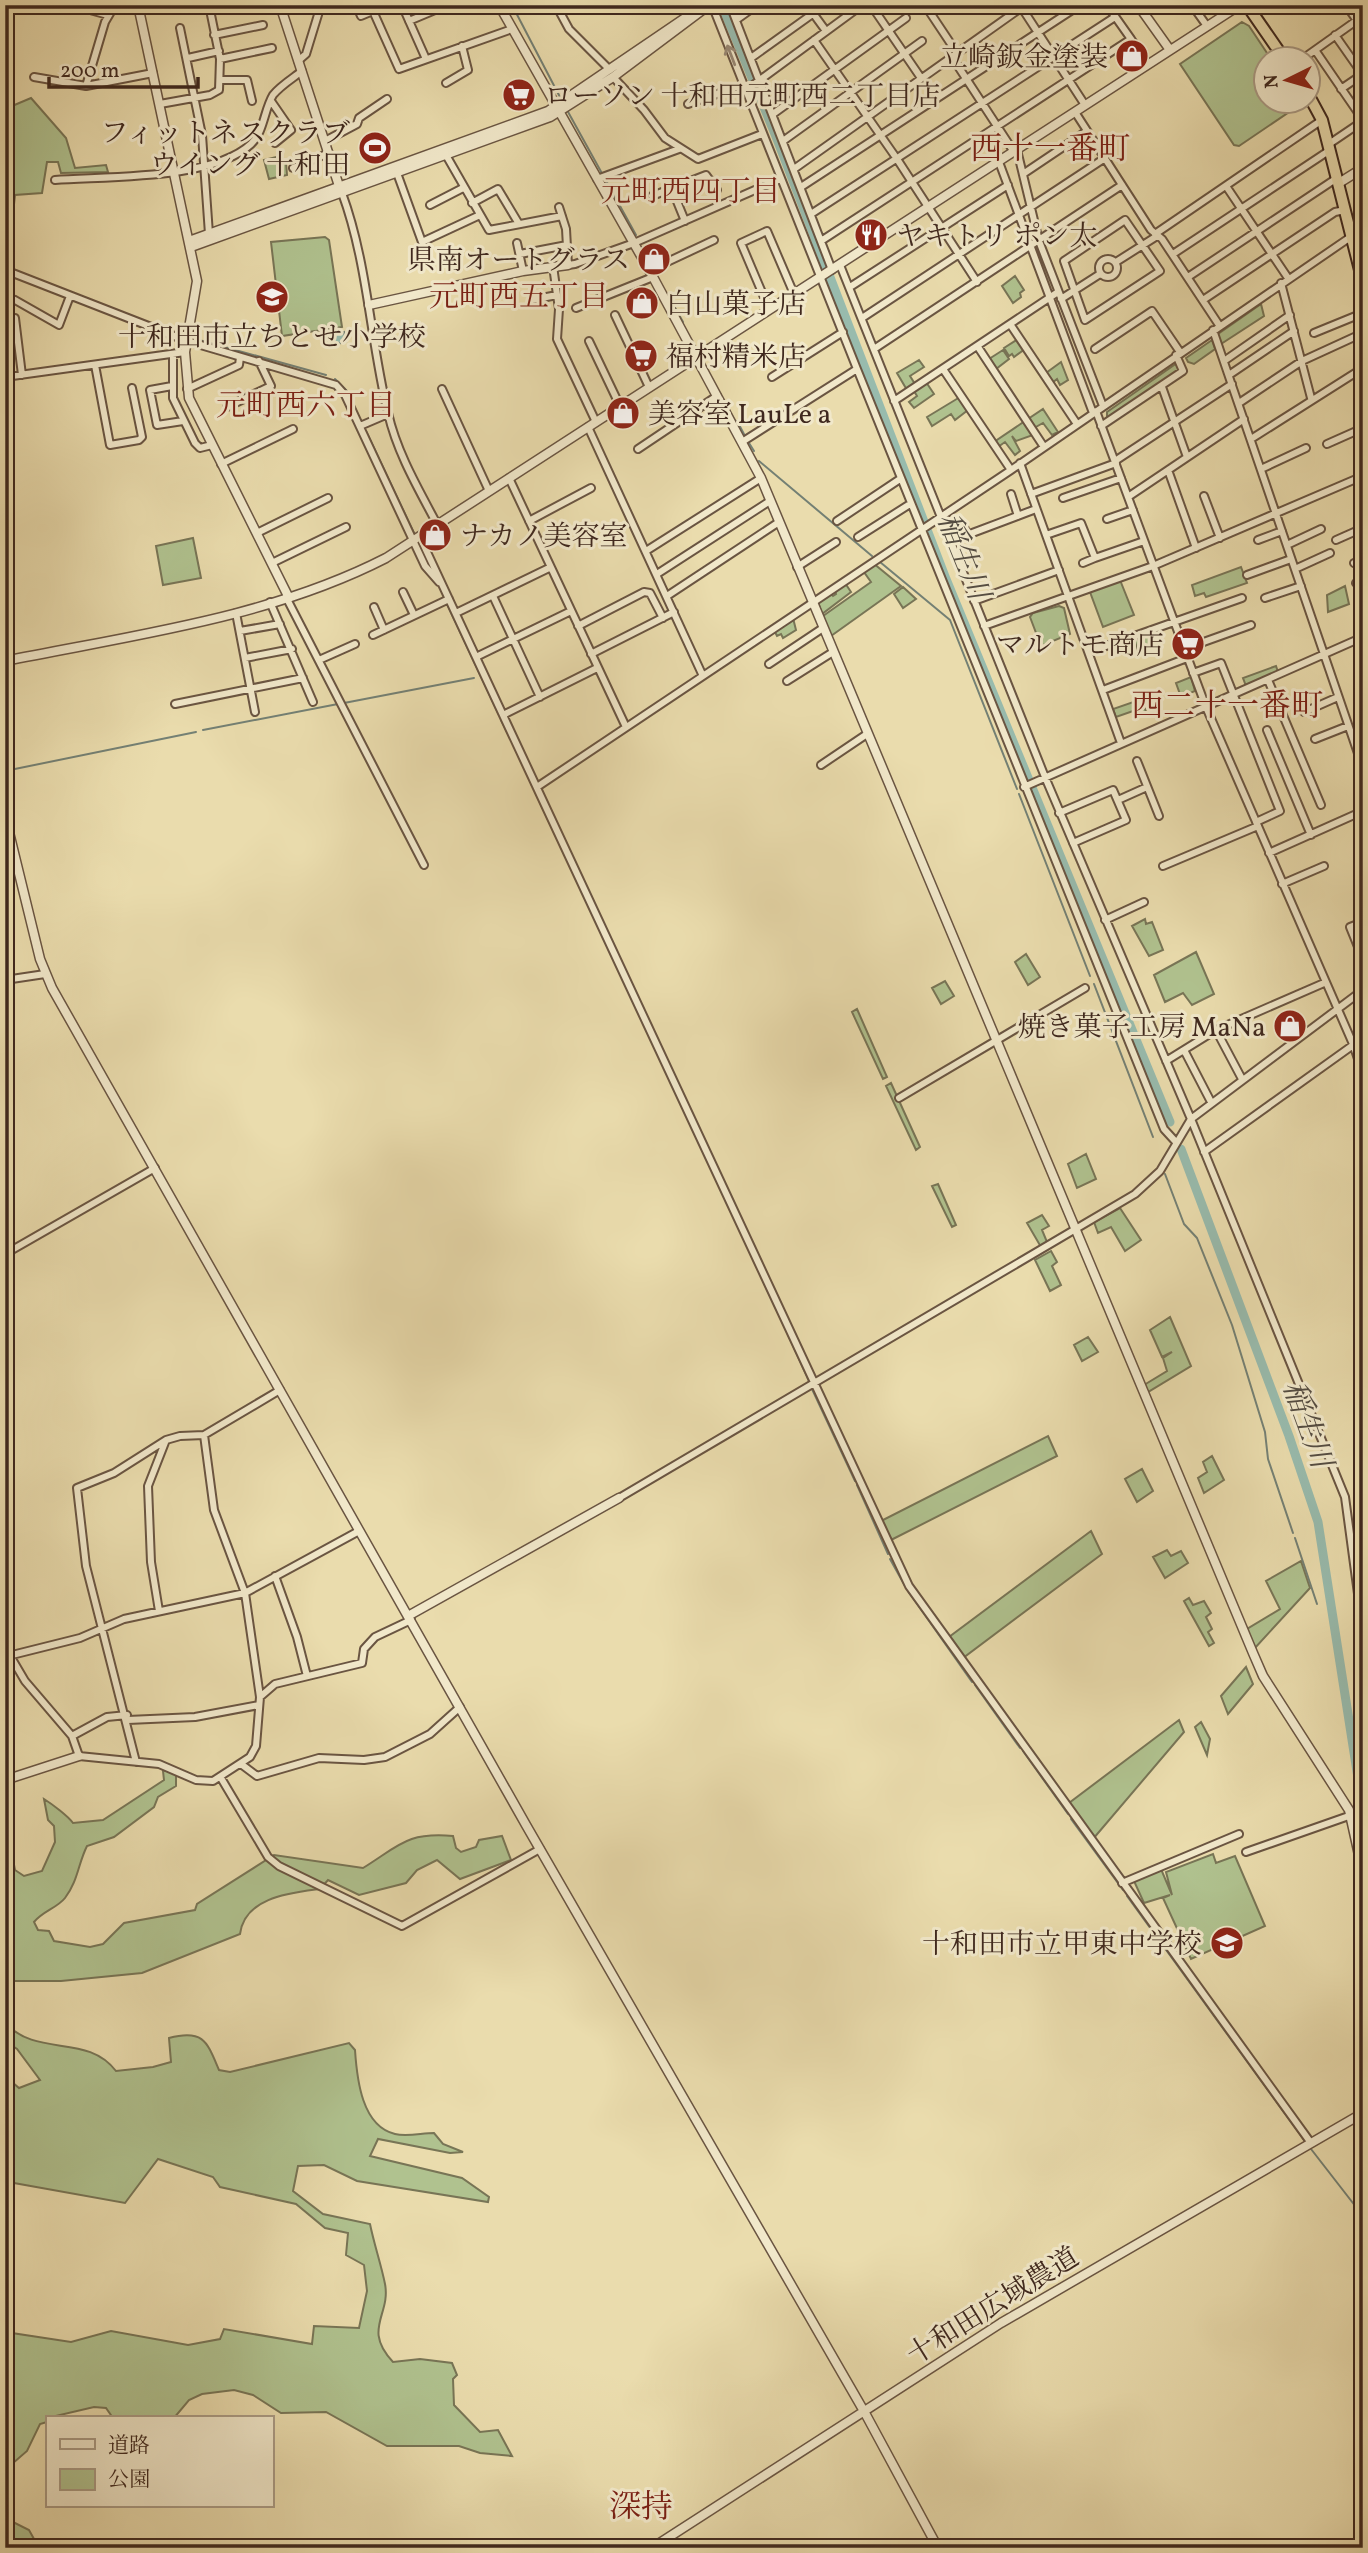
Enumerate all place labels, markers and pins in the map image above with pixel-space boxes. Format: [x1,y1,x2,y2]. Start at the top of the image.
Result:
shop icon: 立崎鈑金塗装 [1113,37,1151,75]
place label: 立崎鈑金塗装 [940,39,1108,78]
supermarket icon: ローソン 十和田元町西二丁目店 [500,76,538,114]
place label: ローソン 十和田元町西二丁目店 [544,78,940,117]
place label: フィットネスクラブ ウイング 十和田 [101,115,350,186]
sports icon: フィットネスクラブ ウイング 十和田 [356,129,394,167]
restaurant icon: ヤキトリ ポン太 [852,216,890,254]
place label: ヤキトリ ポン太 [896,218,1098,257]
shop icon: 県南オートグラス [635,240,673,278]
place label: 県南オートグラス [407,242,630,281]
school or university icon: 十和田市立ちとせ小学校 [253,278,291,316]
shop icon: 白山菓子店 [623,284,661,322]
place label: 白山菓子店 [666,286,806,325]
place label: 十和田市立ちとせ小学校 [118,319,426,358]
supermarket icon: 福村精米店 [622,337,660,375]
place label: 福村精米店 [666,339,806,378]
shop icon: 美容室 LauLe a [604,394,642,432]
place label: 美容室 LauLe a [648,396,832,435]
shop icon: ナカノ美容室 [416,516,454,554]
place label: ナカノ美容室 [460,518,627,557]
supermarket icon: マルトモ商店 [1169,625,1207,663]
place label: マルトモ商店 [996,627,1164,666]
shop icon: 焼き菓子工房 MaNa [1271,1007,1309,1045]
place label: 焼き菓子工房 MaNa [1018,1009,1266,1048]
school or university icon: 十和田市立甲東中学校 [1208,1924,1246,1962]
place label: 十和田市立甲東中学校 [922,1926,1202,1965]

